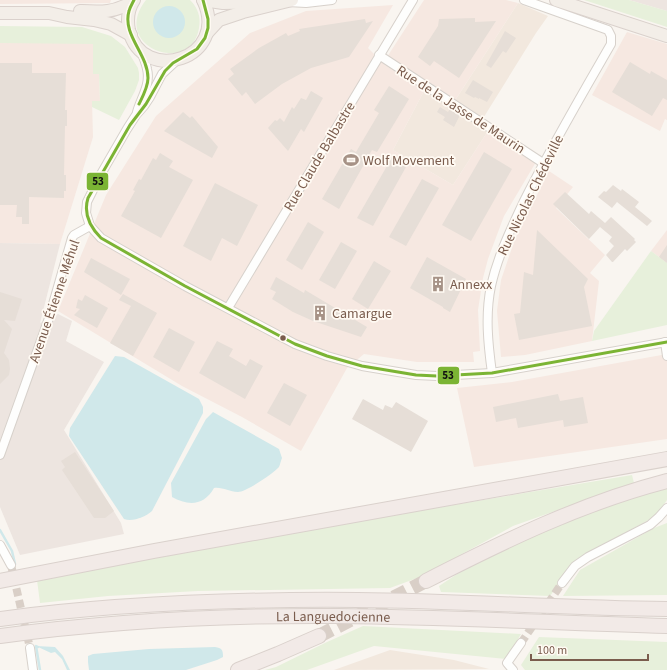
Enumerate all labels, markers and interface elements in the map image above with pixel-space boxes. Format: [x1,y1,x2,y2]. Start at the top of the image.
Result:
street label: Rue de la Jasse de Maurin [392,61,529,159]
street label: Rue Claude Balbastre [279,98,361,215]
street label: Rue Nicolas Chédeville [493,132,569,259]
sports icon: Wolf Movement [342,151,360,169]
place label: Wolf Movement [363,151,454,171]
line badge: 53 [86,172,109,191]
text: 53 [92,174,104,189]
street label: Avenue Étienne Méhul [24,237,86,366]
building icon: Annexx [429,275,447,293]
place label: Annexx [450,275,493,295]
building icon: Camargue [311,304,329,322]
place label: Camargue [332,304,392,324]
unlabelled marker [278,333,288,343]
line badge: 53 [437,366,460,385]
text: 53 [442,368,454,383]
street label: La Languedocienne [276,607,391,628]
scale bar [531,636,648,662]
text: 100 m [537,642,567,659]

